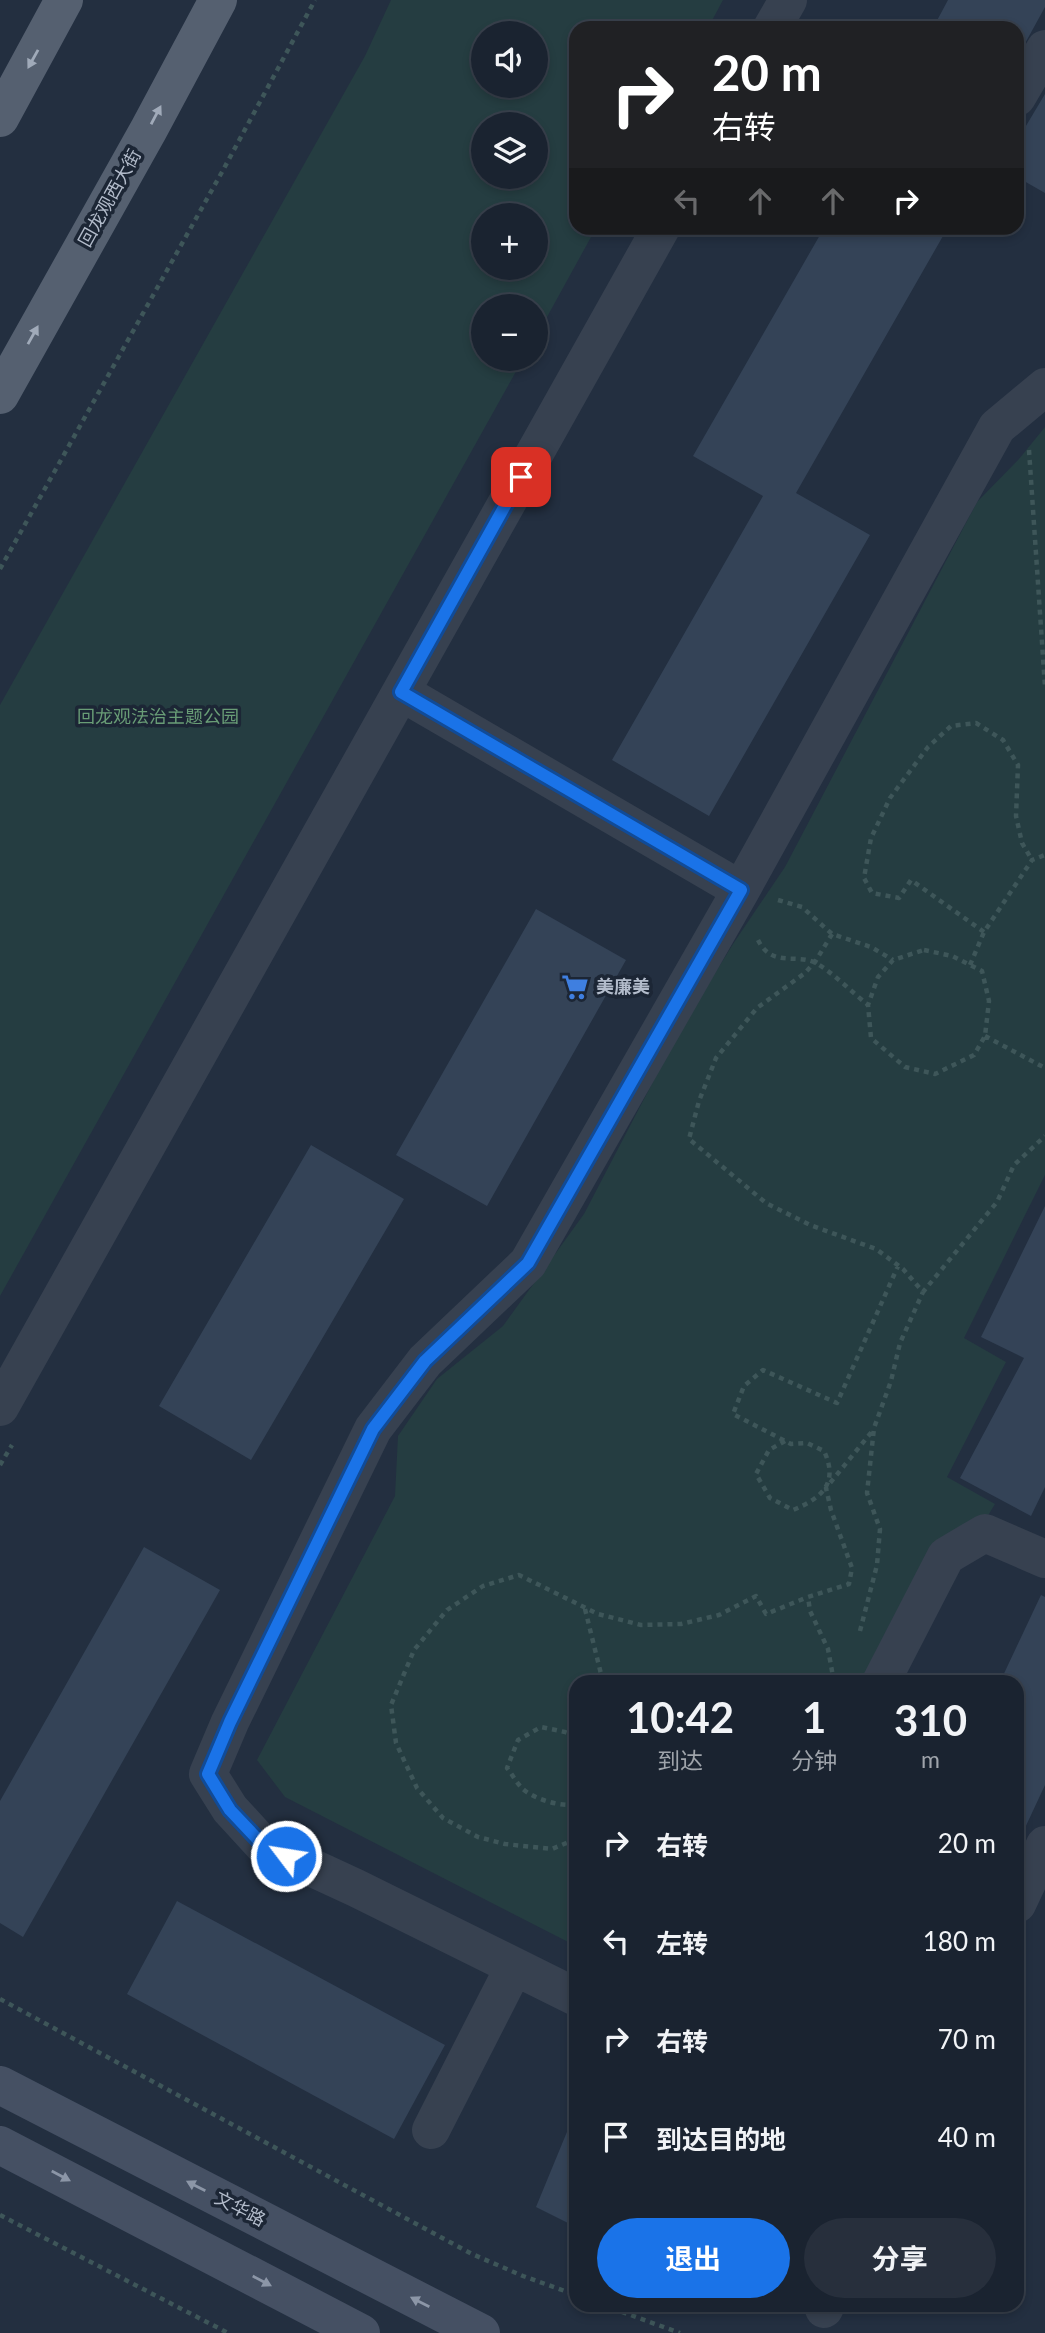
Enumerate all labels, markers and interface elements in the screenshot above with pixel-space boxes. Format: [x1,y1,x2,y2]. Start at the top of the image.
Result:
map controls [471,21,548,371]
button: sound [471,21,548,98]
text: 20 m [712,43,822,101]
icon: right [597,49,688,140]
one-way arrow [27,50,39,69]
one-way arrow [151,105,162,125]
text: 右转 [712,107,776,146]
button: layers [471,112,548,189]
street label: 回龙观西大街 [73,145,145,250]
icon: left [668,182,706,220]
icon: ahead [741,182,779,220]
icon: ahead [814,182,852,220]
icon: right [887,182,925,220]
button: + [471,203,548,280]
button: − [471,294,548,371]
one-way arrow [27,325,39,345]
pin [491,447,551,507]
icon: arrive [502,458,540,496]
park label: 回龙观法治主题公园 [77,705,239,727]
supermarket icon: 美廉美 [560,972,590,1002]
place label: 美廉美 [596,975,650,997]
text: 10:42 [626,1692,734,1742]
text: 1 [802,1692,826,1742]
text: 310 [894,1695,967,1745]
text: m [921,1745,940,1773]
text: 到达 [657,1746,703,1774]
text: 分钟 [791,1746,837,1774]
position arrow [249,1819,323,1893]
icon: right [597,1824,635,1862]
text: 20 m [938,1827,996,1859]
text: 右转 [656,1829,708,1861]
icon: left [597,1922,635,1960]
text: 180 m [923,1925,996,1957]
text: 左转 [656,1927,708,1959]
icon: right [597,2020,635,2058]
text: 70 m [938,2023,996,2055]
text: 右转 [656,2025,708,2057]
icon: arrive [597,2118,635,2156]
text: 40 m [938,2121,996,2153]
text: 到达目的地 [656,2123,786,2155]
one-way arrow [51,2170,71,2182]
one-way arrow [186,2181,206,2192]
street label: 文华路 [211,2186,270,2230]
button: 退出 [597,2218,790,2298]
button: 分享 [804,2218,996,2298]
one-way arrow [252,2276,272,2287]
one-way arrow [410,2296,430,2307]

